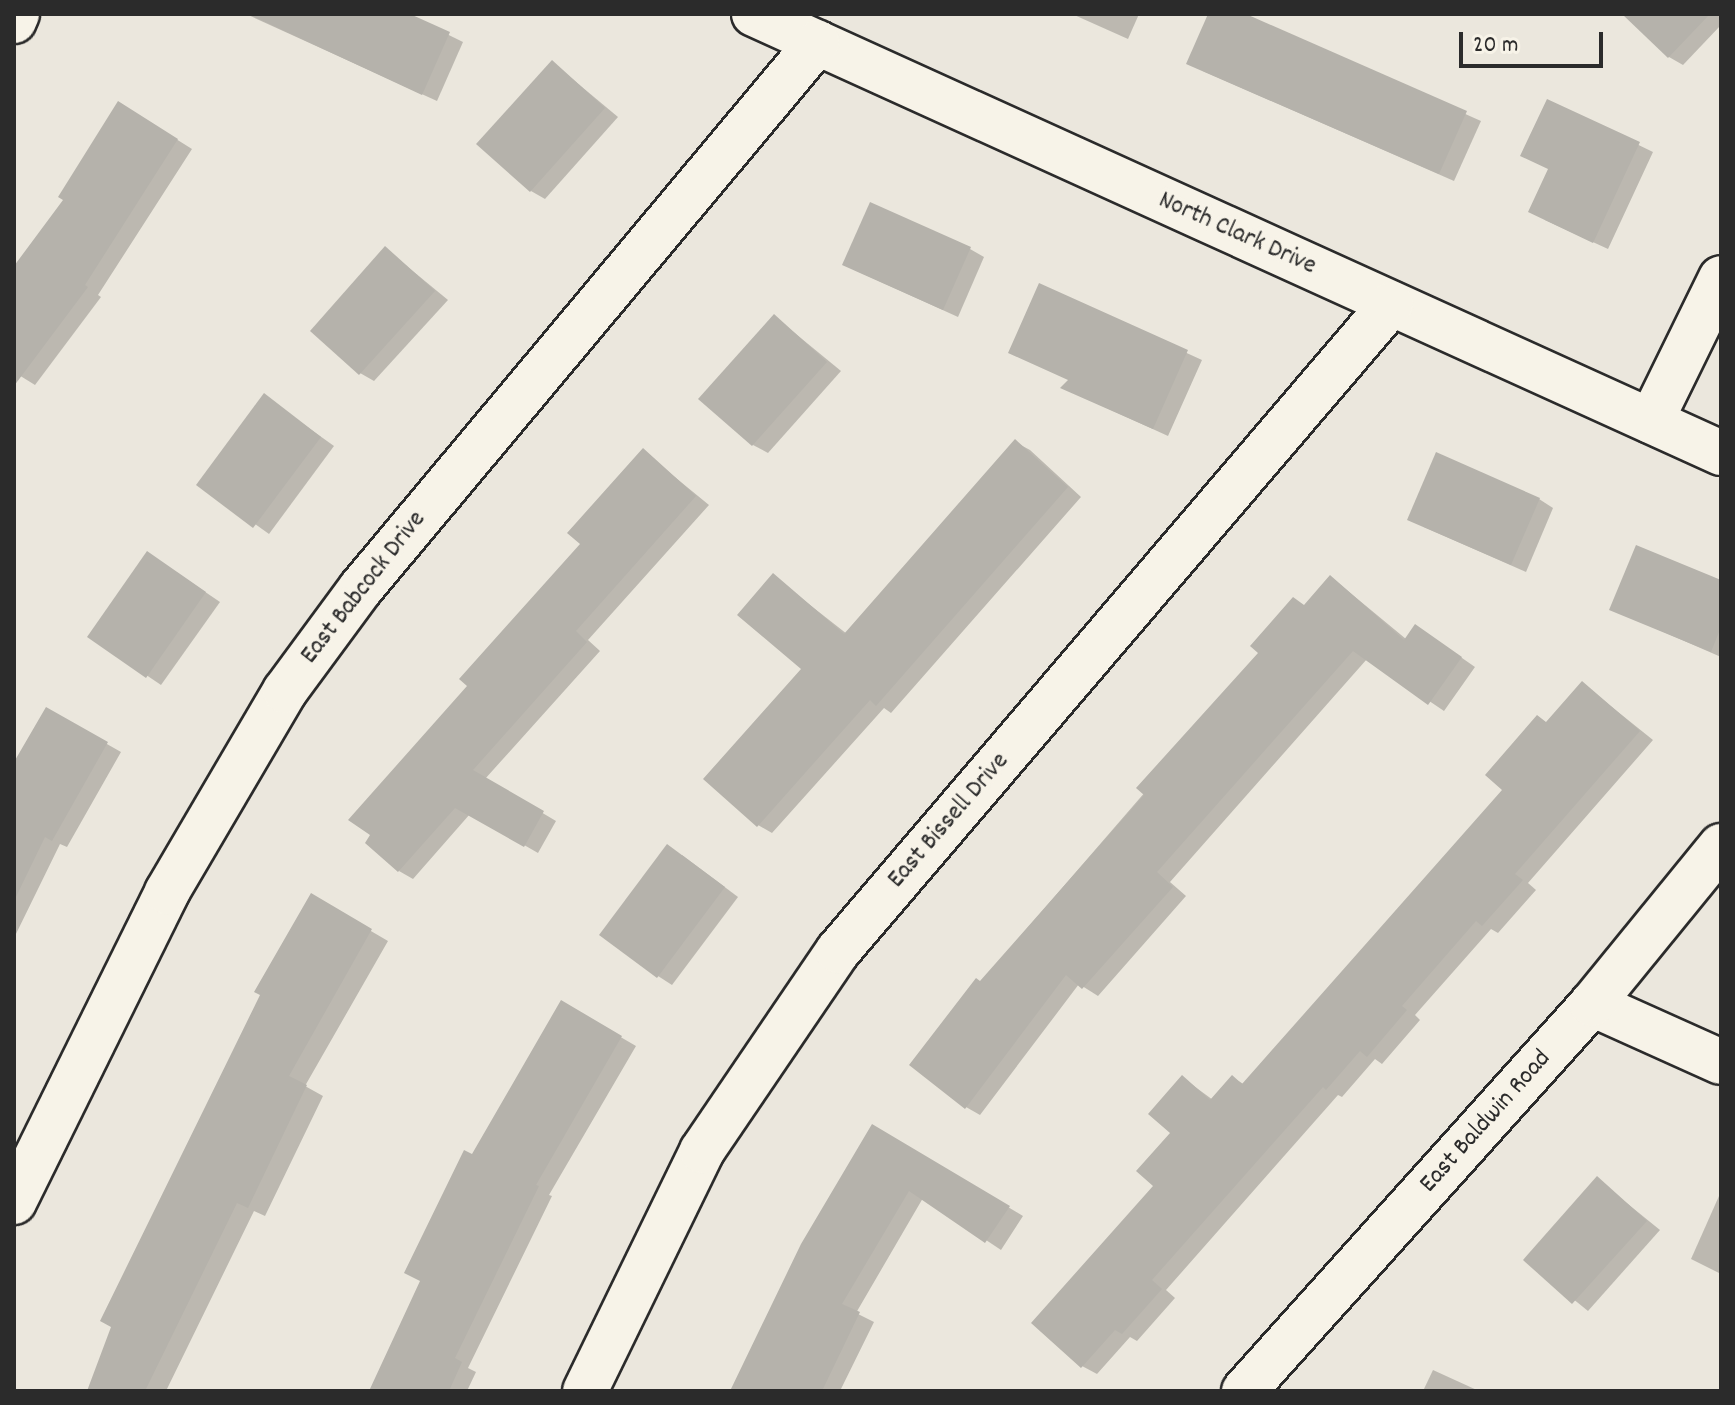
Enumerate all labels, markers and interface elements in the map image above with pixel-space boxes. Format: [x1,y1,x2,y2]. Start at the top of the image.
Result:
scale bar [1463,16,1607,66]
text: 20 m [1473,29,1519,63]
street label: North Clark Drive [1153,185,1321,283]
street label: East Babcock Drive [295,505,433,671]
street label: East Bissell Drive [882,747,1016,895]
street label: East Baldwin Road [1414,1044,1558,1200]

